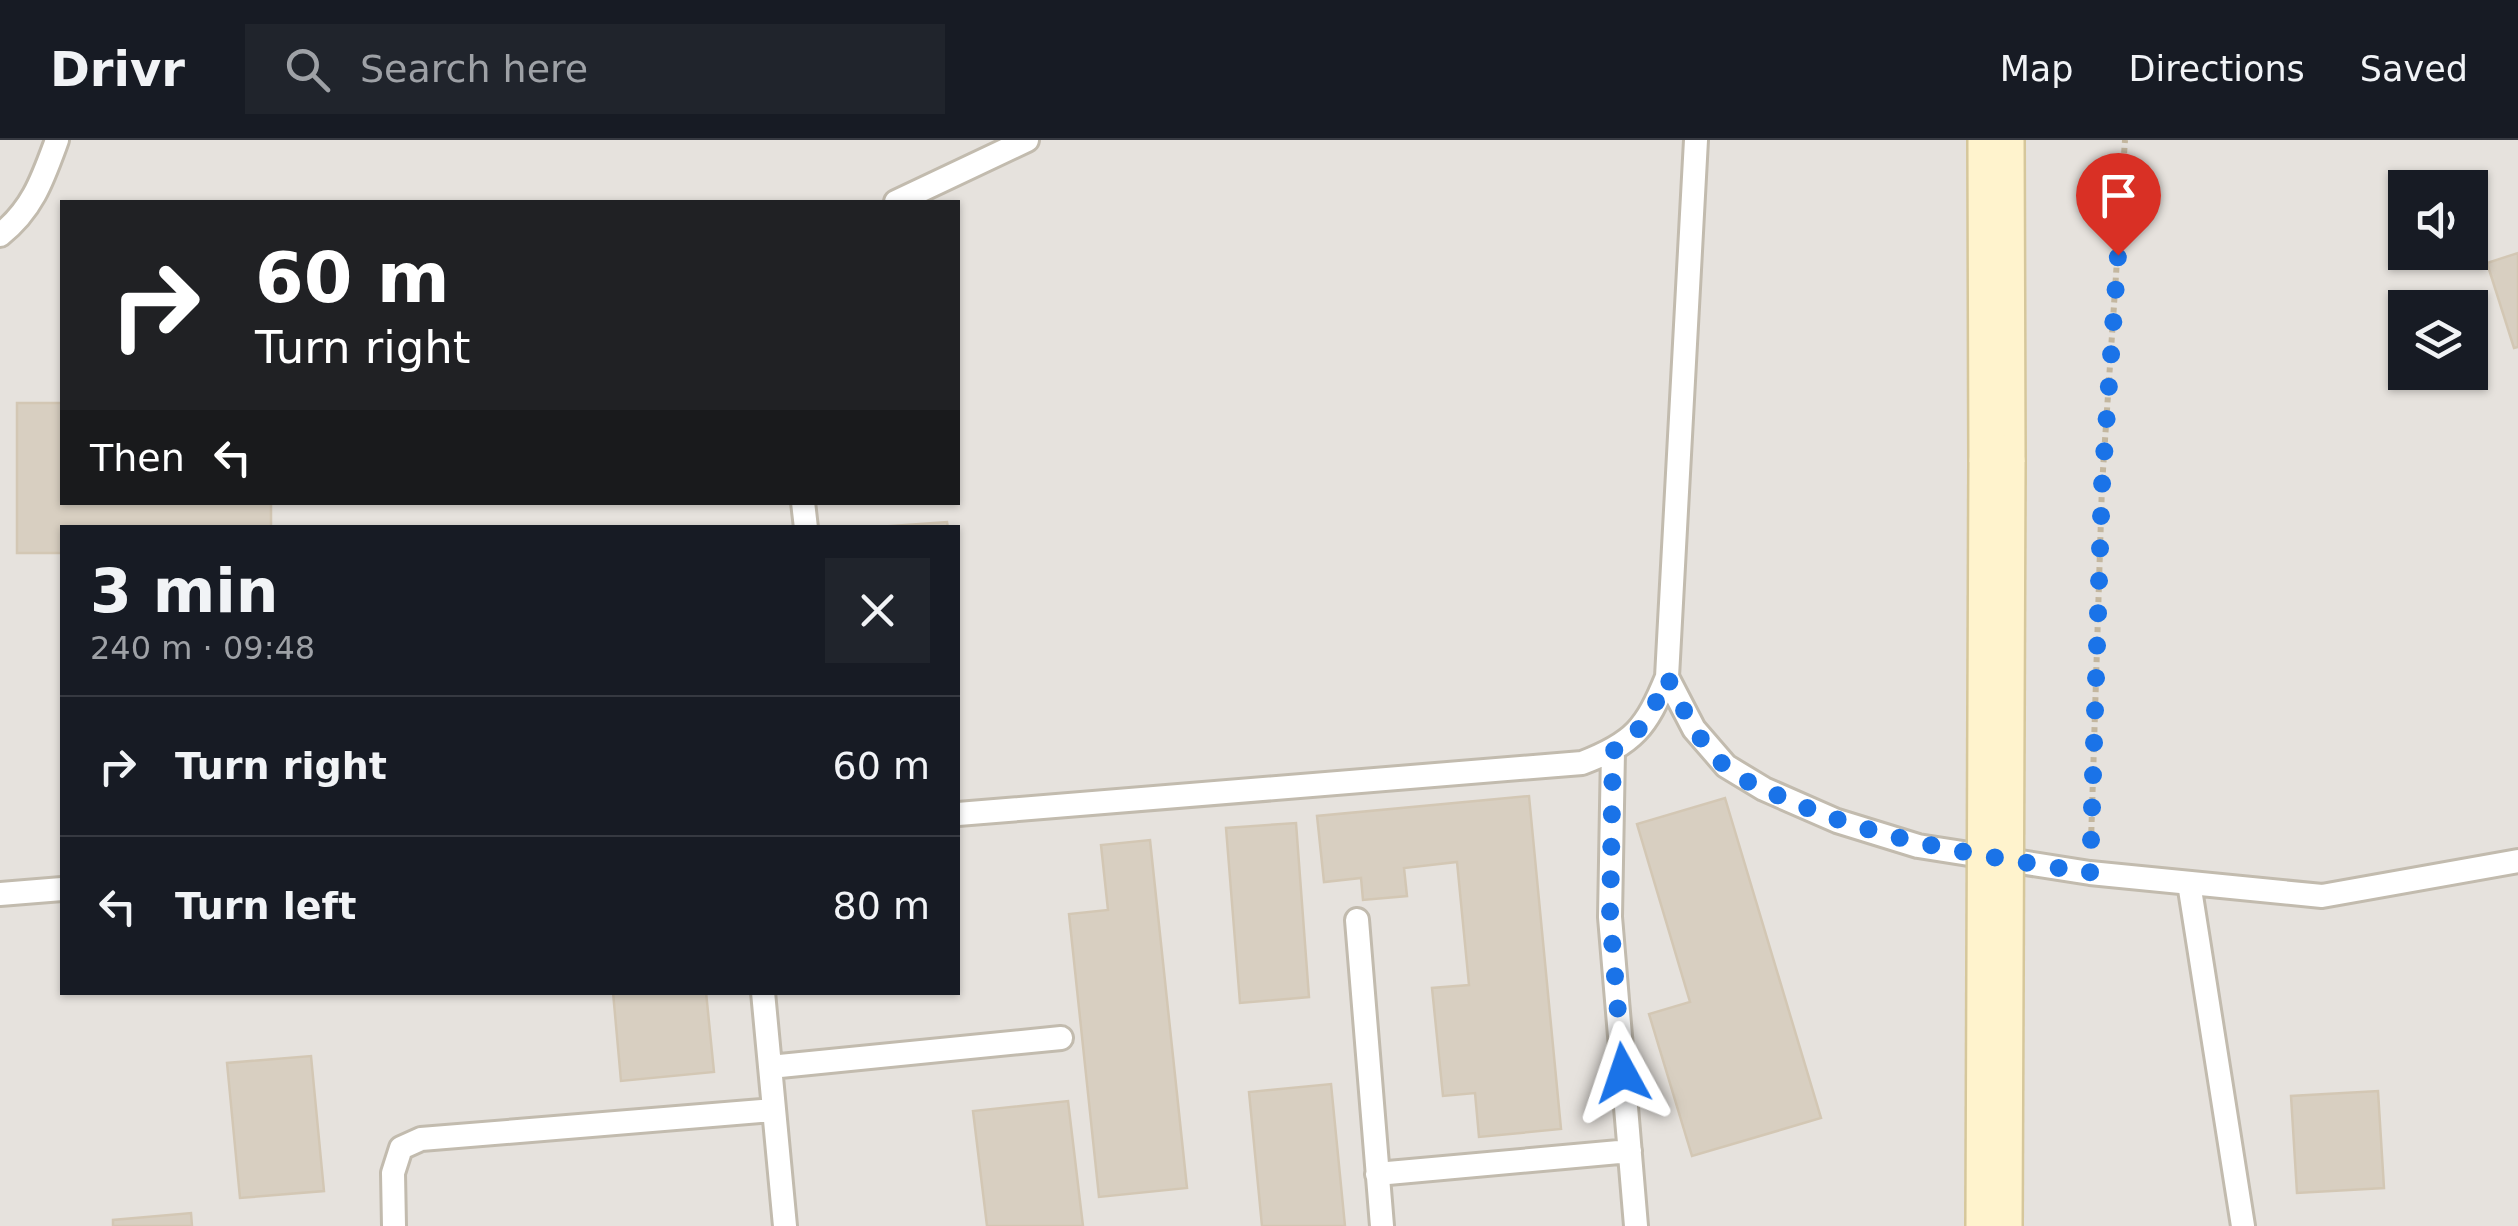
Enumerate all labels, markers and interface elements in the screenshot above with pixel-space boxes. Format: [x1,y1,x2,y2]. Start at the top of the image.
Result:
search box [245,24,945,114]
text: Drivr [50,41,185,97]
icon: search [280,42,335,97]
text: Search here [360,47,588,91]
text: Map [2000,49,2074,89]
text: Directions [2129,49,2305,89]
text: Saved [2360,49,2468,89]
pin [2076,153,2161,256]
icon: arrive [2091,168,2146,223]
map controls [2388,170,2488,390]
button: sound [2388,170,2488,270]
text: 60 m [255,237,450,319]
icon: right [90,240,220,370]
button: layers [2388,290,2488,390]
text: Turn right [255,321,470,374]
icon: left [205,430,260,485]
text: Then [90,436,185,480]
text: 3 min [90,556,278,626]
button: close [825,558,930,663]
text: 240 m · 09:48 [90,629,315,667]
icon: right [90,739,145,794]
text: Turn right [175,744,387,788]
text: 60 m [833,744,930,788]
icon: left [90,879,145,934]
text: Turn left [175,884,356,928]
text: 80 m [833,884,930,928]
position arrow [1571,1021,1675,1125]

